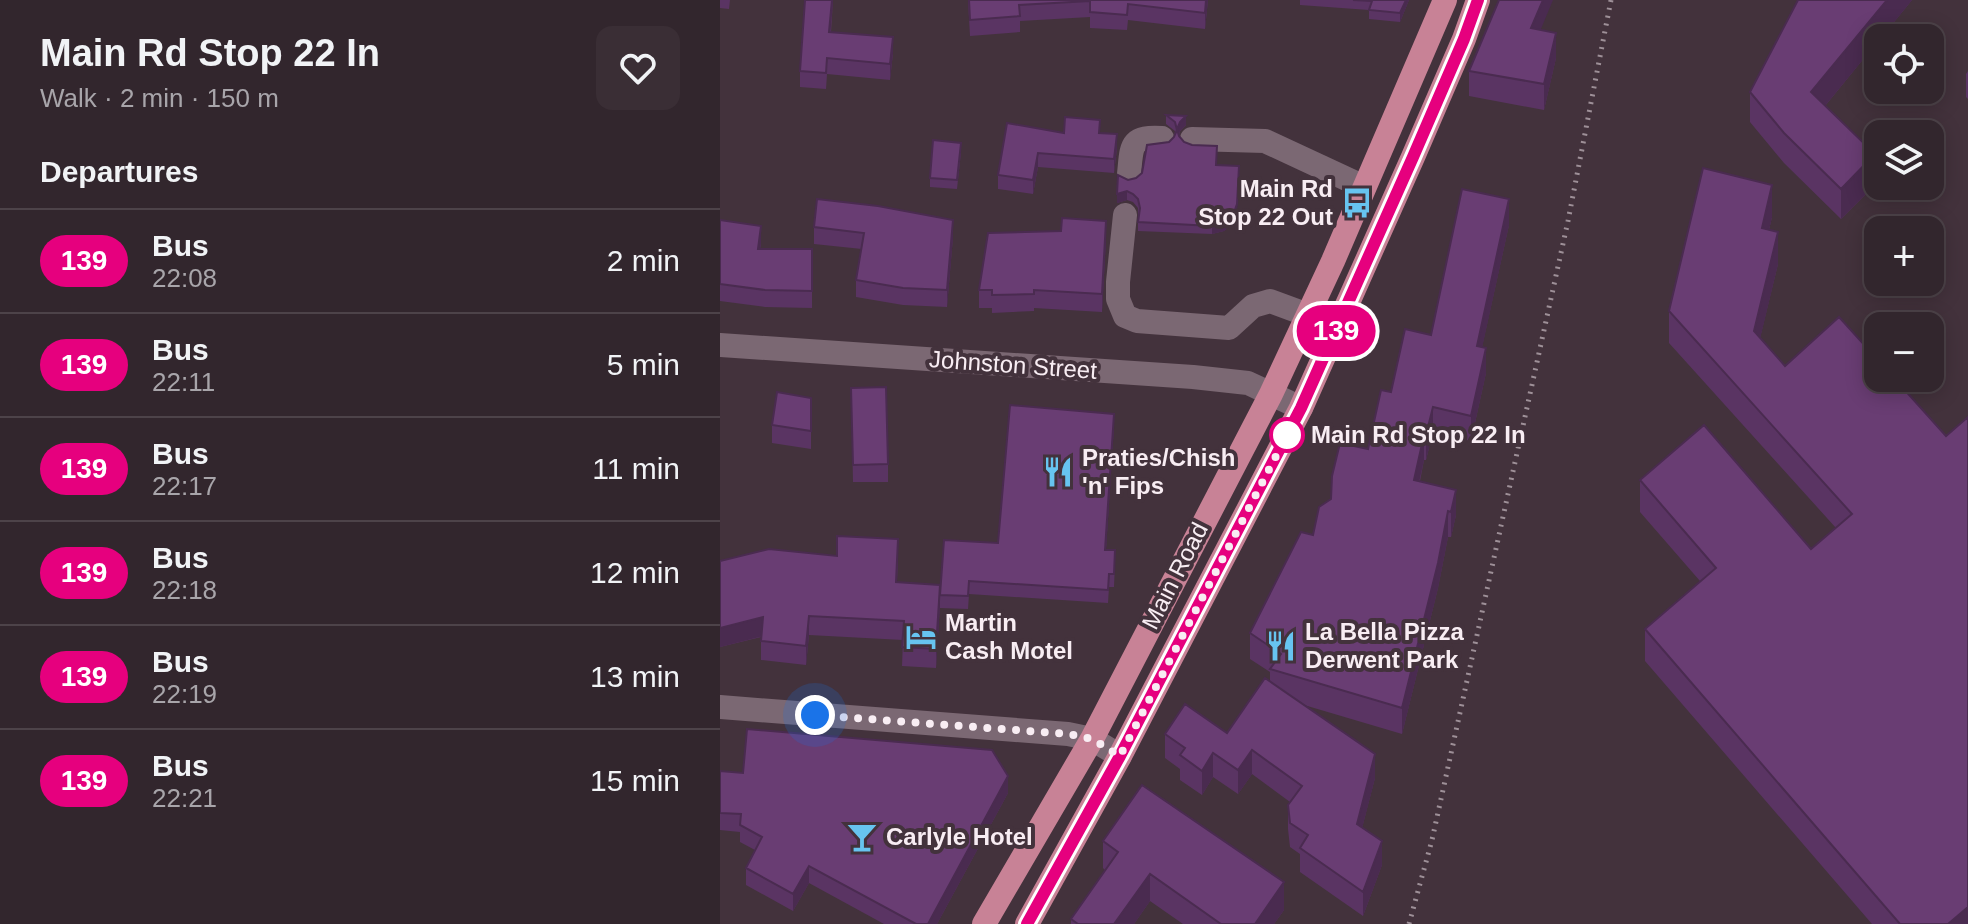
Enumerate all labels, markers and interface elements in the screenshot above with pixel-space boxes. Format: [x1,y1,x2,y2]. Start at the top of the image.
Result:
map controls [1864,24,1944,392]
button: locate [1864,24,1944,104]
button: heart [596,26,680,110]
text: Main Rd Stop 22 In [40,32,380,74]
text: Walk · 2 min · 150 m [40,83,279,113]
button: layers [1864,120,1944,200]
text: Departures [40,155,198,188]
place label: Main Rd Stop 22 Out [1198,175,1333,230]
bus stop icon: Main Rd Stop 22 Out [1340,186,1374,220]
button: + [1864,216,1944,296]
text: Bus [152,229,209,262]
text: 2 min [607,244,680,277]
text: 139 [61,245,107,276]
text: 22:08 [152,263,217,293]
line badge: 139 [1290,305,1382,357]
button: − [1864,312,1944,392]
text: 139 [1313,315,1359,346]
text: Bus [152,333,209,366]
street label: Johnston Street [928,345,1098,384]
text: 5 min [607,348,680,381]
text: 139 [61,349,107,380]
text: 22:11 [152,367,215,397]
marker: Main Rd Stop 22 In [1270,418,1304,452]
place label: Main Rd Stop 22 In [1311,421,1526,448]
text: Bus [152,437,209,470]
place label: Praties/Chish 'n' Fips [1082,444,1235,499]
text: 11 min [592,452,680,485]
text: 139 [61,453,107,484]
restaurant icon: Praties/Chish 'n' Fips [1041,455,1075,489]
text: 22:17 [152,471,217,501]
street label: Main Road [1136,518,1213,634]
text: Bus [152,541,209,574]
text: 12 min [590,556,680,589]
text: 139 [61,557,107,588]
text: 22:18 [152,575,217,605]
place label: Martin Cash Motel [945,609,1073,664]
place label: La Bella Pizza Derwent Park [1305,618,1464,673]
hotel icon: Martin Cash Motel [904,620,938,654]
restaurant icon: La Bella Pizza Derwent Park [1264,629,1298,663]
text: Bus [152,645,209,678]
text: 13 min [590,660,680,693]
text: 139 [61,661,107,692]
text: 22:19 [152,679,217,709]
your location [795,695,835,735]
text: Bus [152,749,209,782]
text: 15 min [590,764,680,797]
text: 139 [61,765,107,796]
text: 22:21 [152,783,217,813]
bar icon: Carlyle Hotel [845,820,879,854]
place label: Carlyle Hotel [886,823,1033,850]

